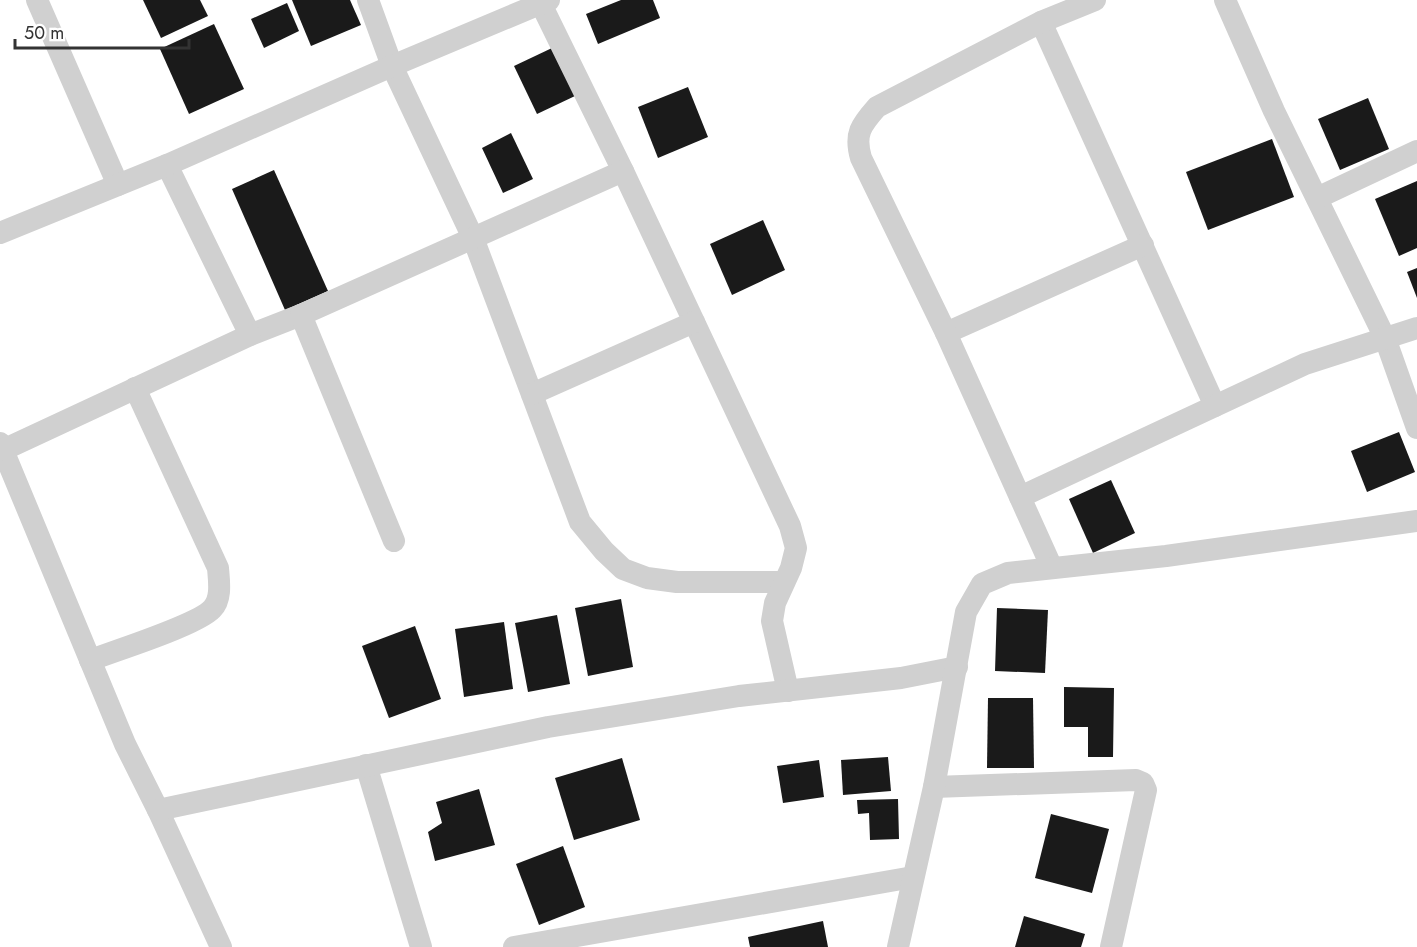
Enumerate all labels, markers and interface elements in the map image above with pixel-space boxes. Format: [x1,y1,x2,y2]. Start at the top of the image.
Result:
scale bar [15,12,189,50]
text: 50 m [24,20,64,46]

